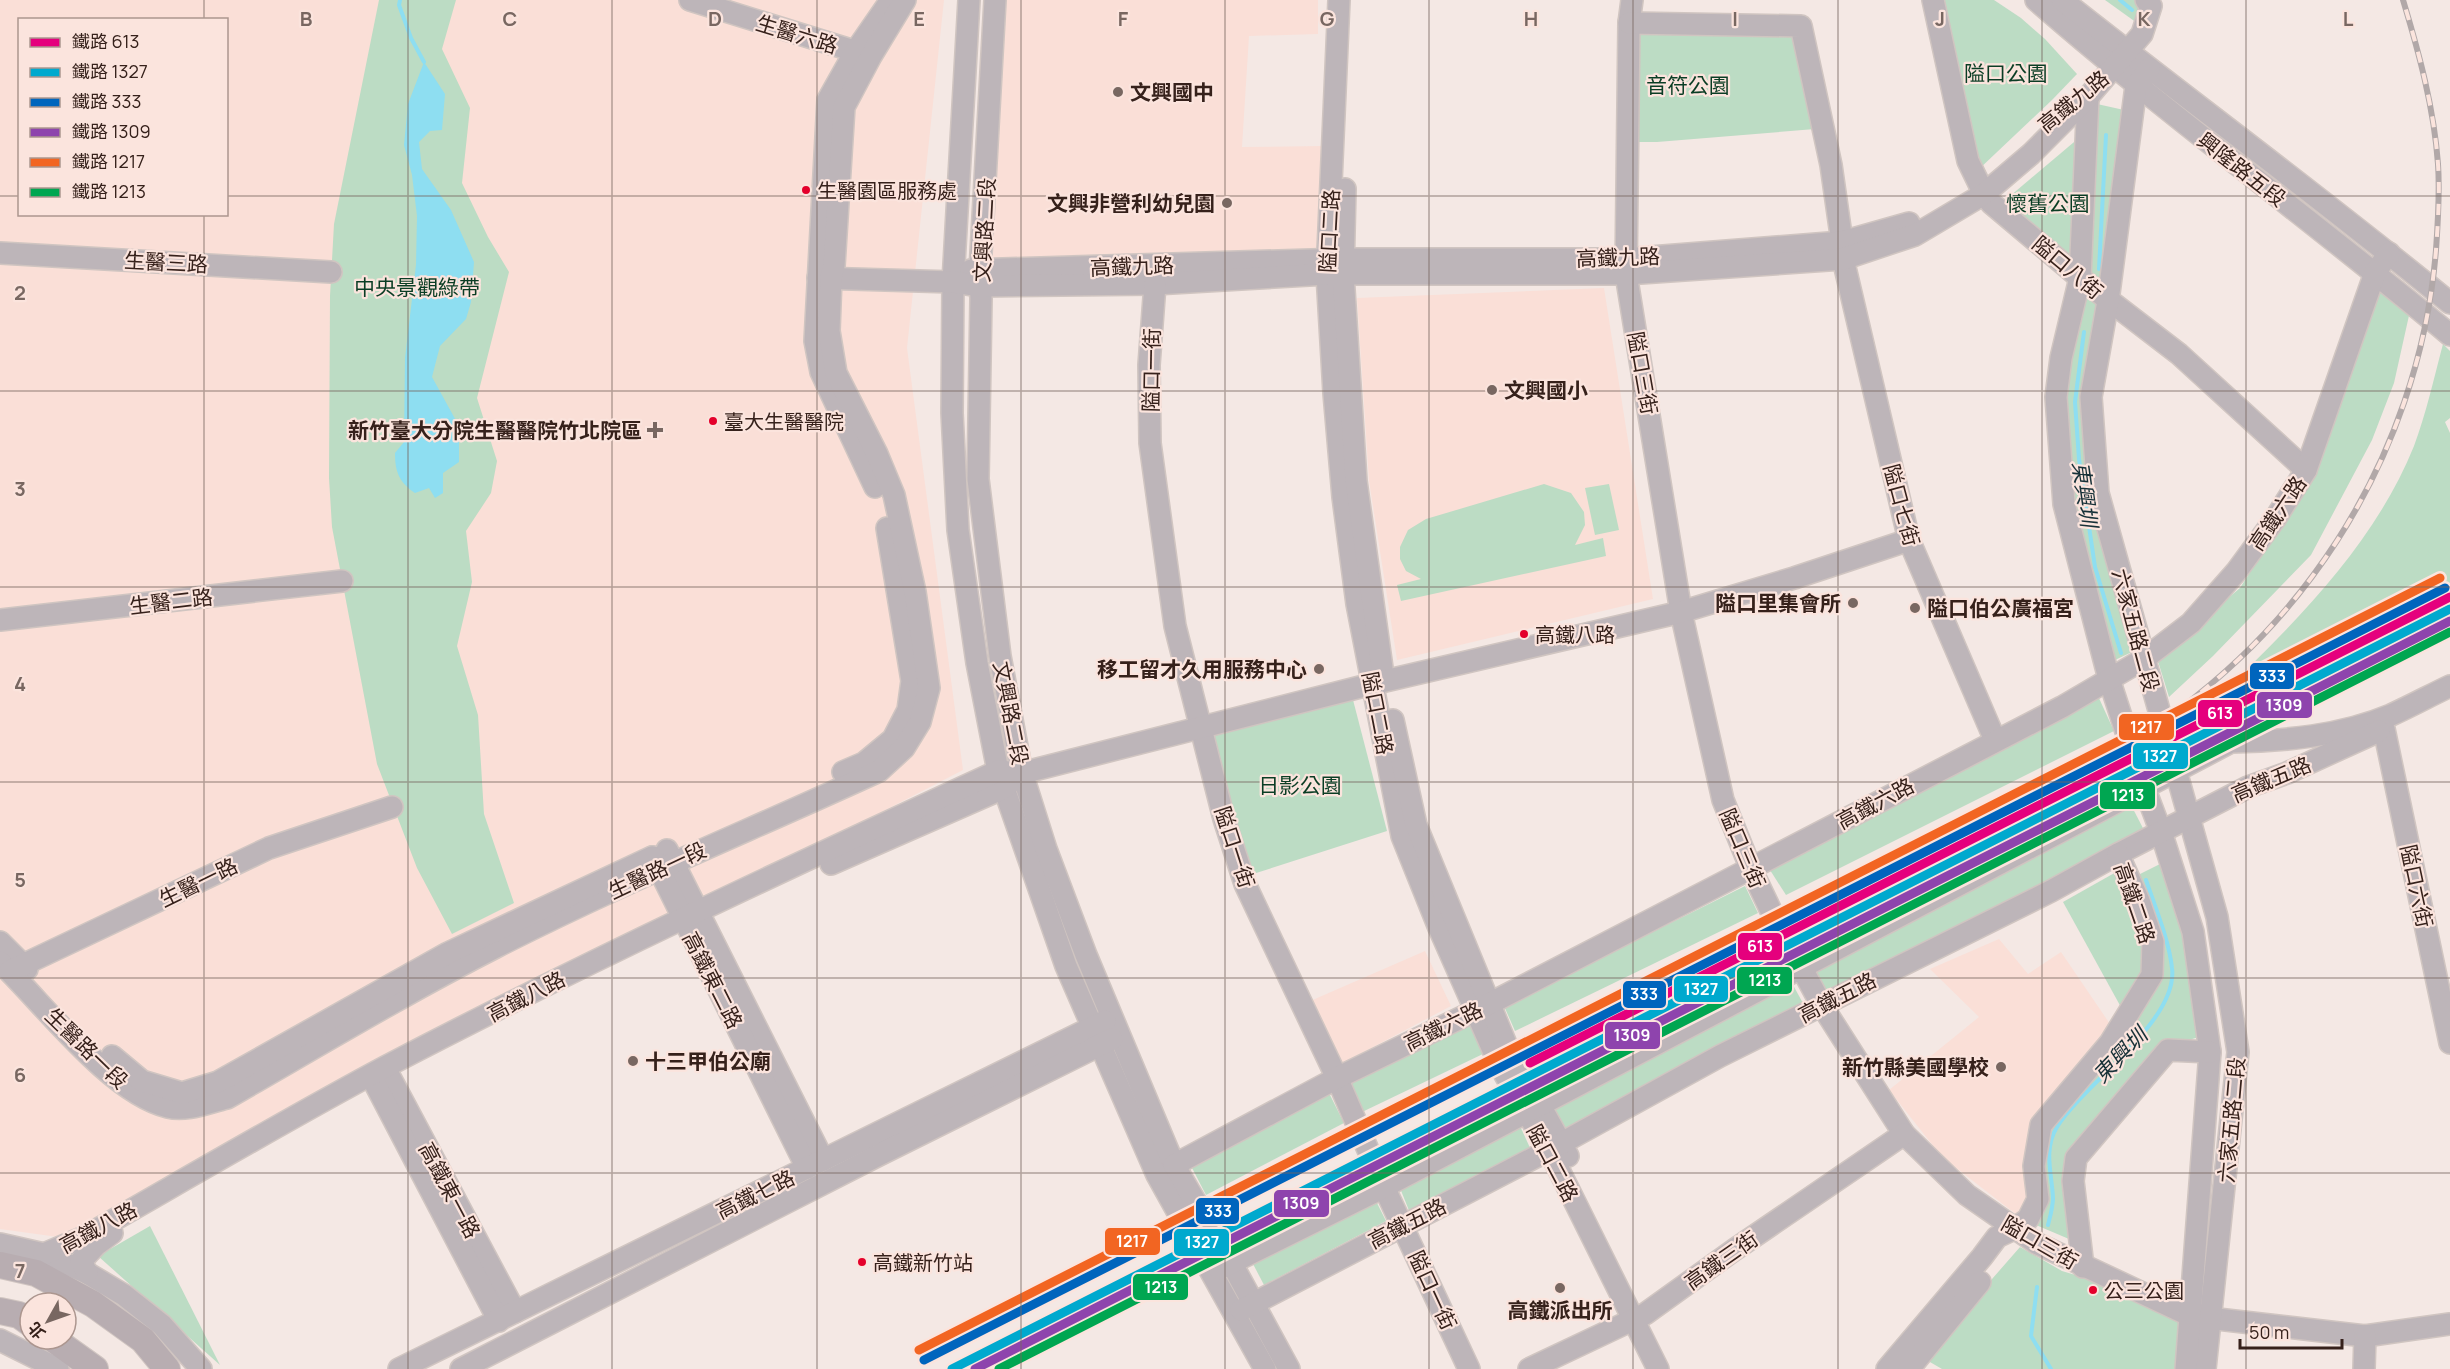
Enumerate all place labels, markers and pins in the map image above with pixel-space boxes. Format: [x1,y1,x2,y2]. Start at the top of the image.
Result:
place label: 文興國中 [1130,78,1214,106]
marker: 文興國中 [1111,85,1125,99]
place label: 生醫園區服務處 [817,177,957,204]
marker: 生醫園區服務處 [800,184,812,196]
place label: 文興非營利幼兒園 [1047,189,1215,217]
marker: 文興非營利幼兒園 [1220,196,1234,210]
place label: 文興國小 [1504,376,1588,404]
marker: 文興國小 [1485,383,1499,397]
place label: 臺大生醫醫院 [724,408,844,435]
marker: 臺大生醫醫院 [707,415,719,427]
place label: 新竹臺大分院生醫醫院竹北院區 [348,416,642,444]
marker: 新竹臺大分院生醫醫院竹北院區 [646,421,664,439]
place label: 隘口里集會所 [1715,589,1841,617]
place label: 隘口伯公廣福宮 [1927,594,2074,622]
marker: 隘口里集會所 [1846,596,1860,610]
marker: 隘口伯公廣福宮 [1908,601,1922,615]
place label: 高鐵八路 [1535,621,1615,648]
marker: 高鐵八路 [1518,628,1530,640]
place label: 移工留才久用服務中心 [1097,655,1307,683]
marker: 移工留才久用服務中心 [1312,662,1326,676]
place label: 十三甲伯公廟 [645,1047,771,1075]
place label: 新竹縣美國學校 [1842,1053,1989,1081]
marker: 十三甲伯公廟 [626,1054,640,1068]
marker: 新竹縣美國學校 [1994,1060,2008,1074]
place label: 高鐵新竹站 [873,1249,973,1276]
marker: 高鐵新竹站 [856,1256,868,1268]
place label: 公三公園 [2104,1277,2184,1304]
marker: 高鐵派出所 [1553,1281,1567,1295]
marker: 公三公園 [2087,1284,2099,1296]
place label: 高鐵派出所 [1508,1296,1613,1324]

